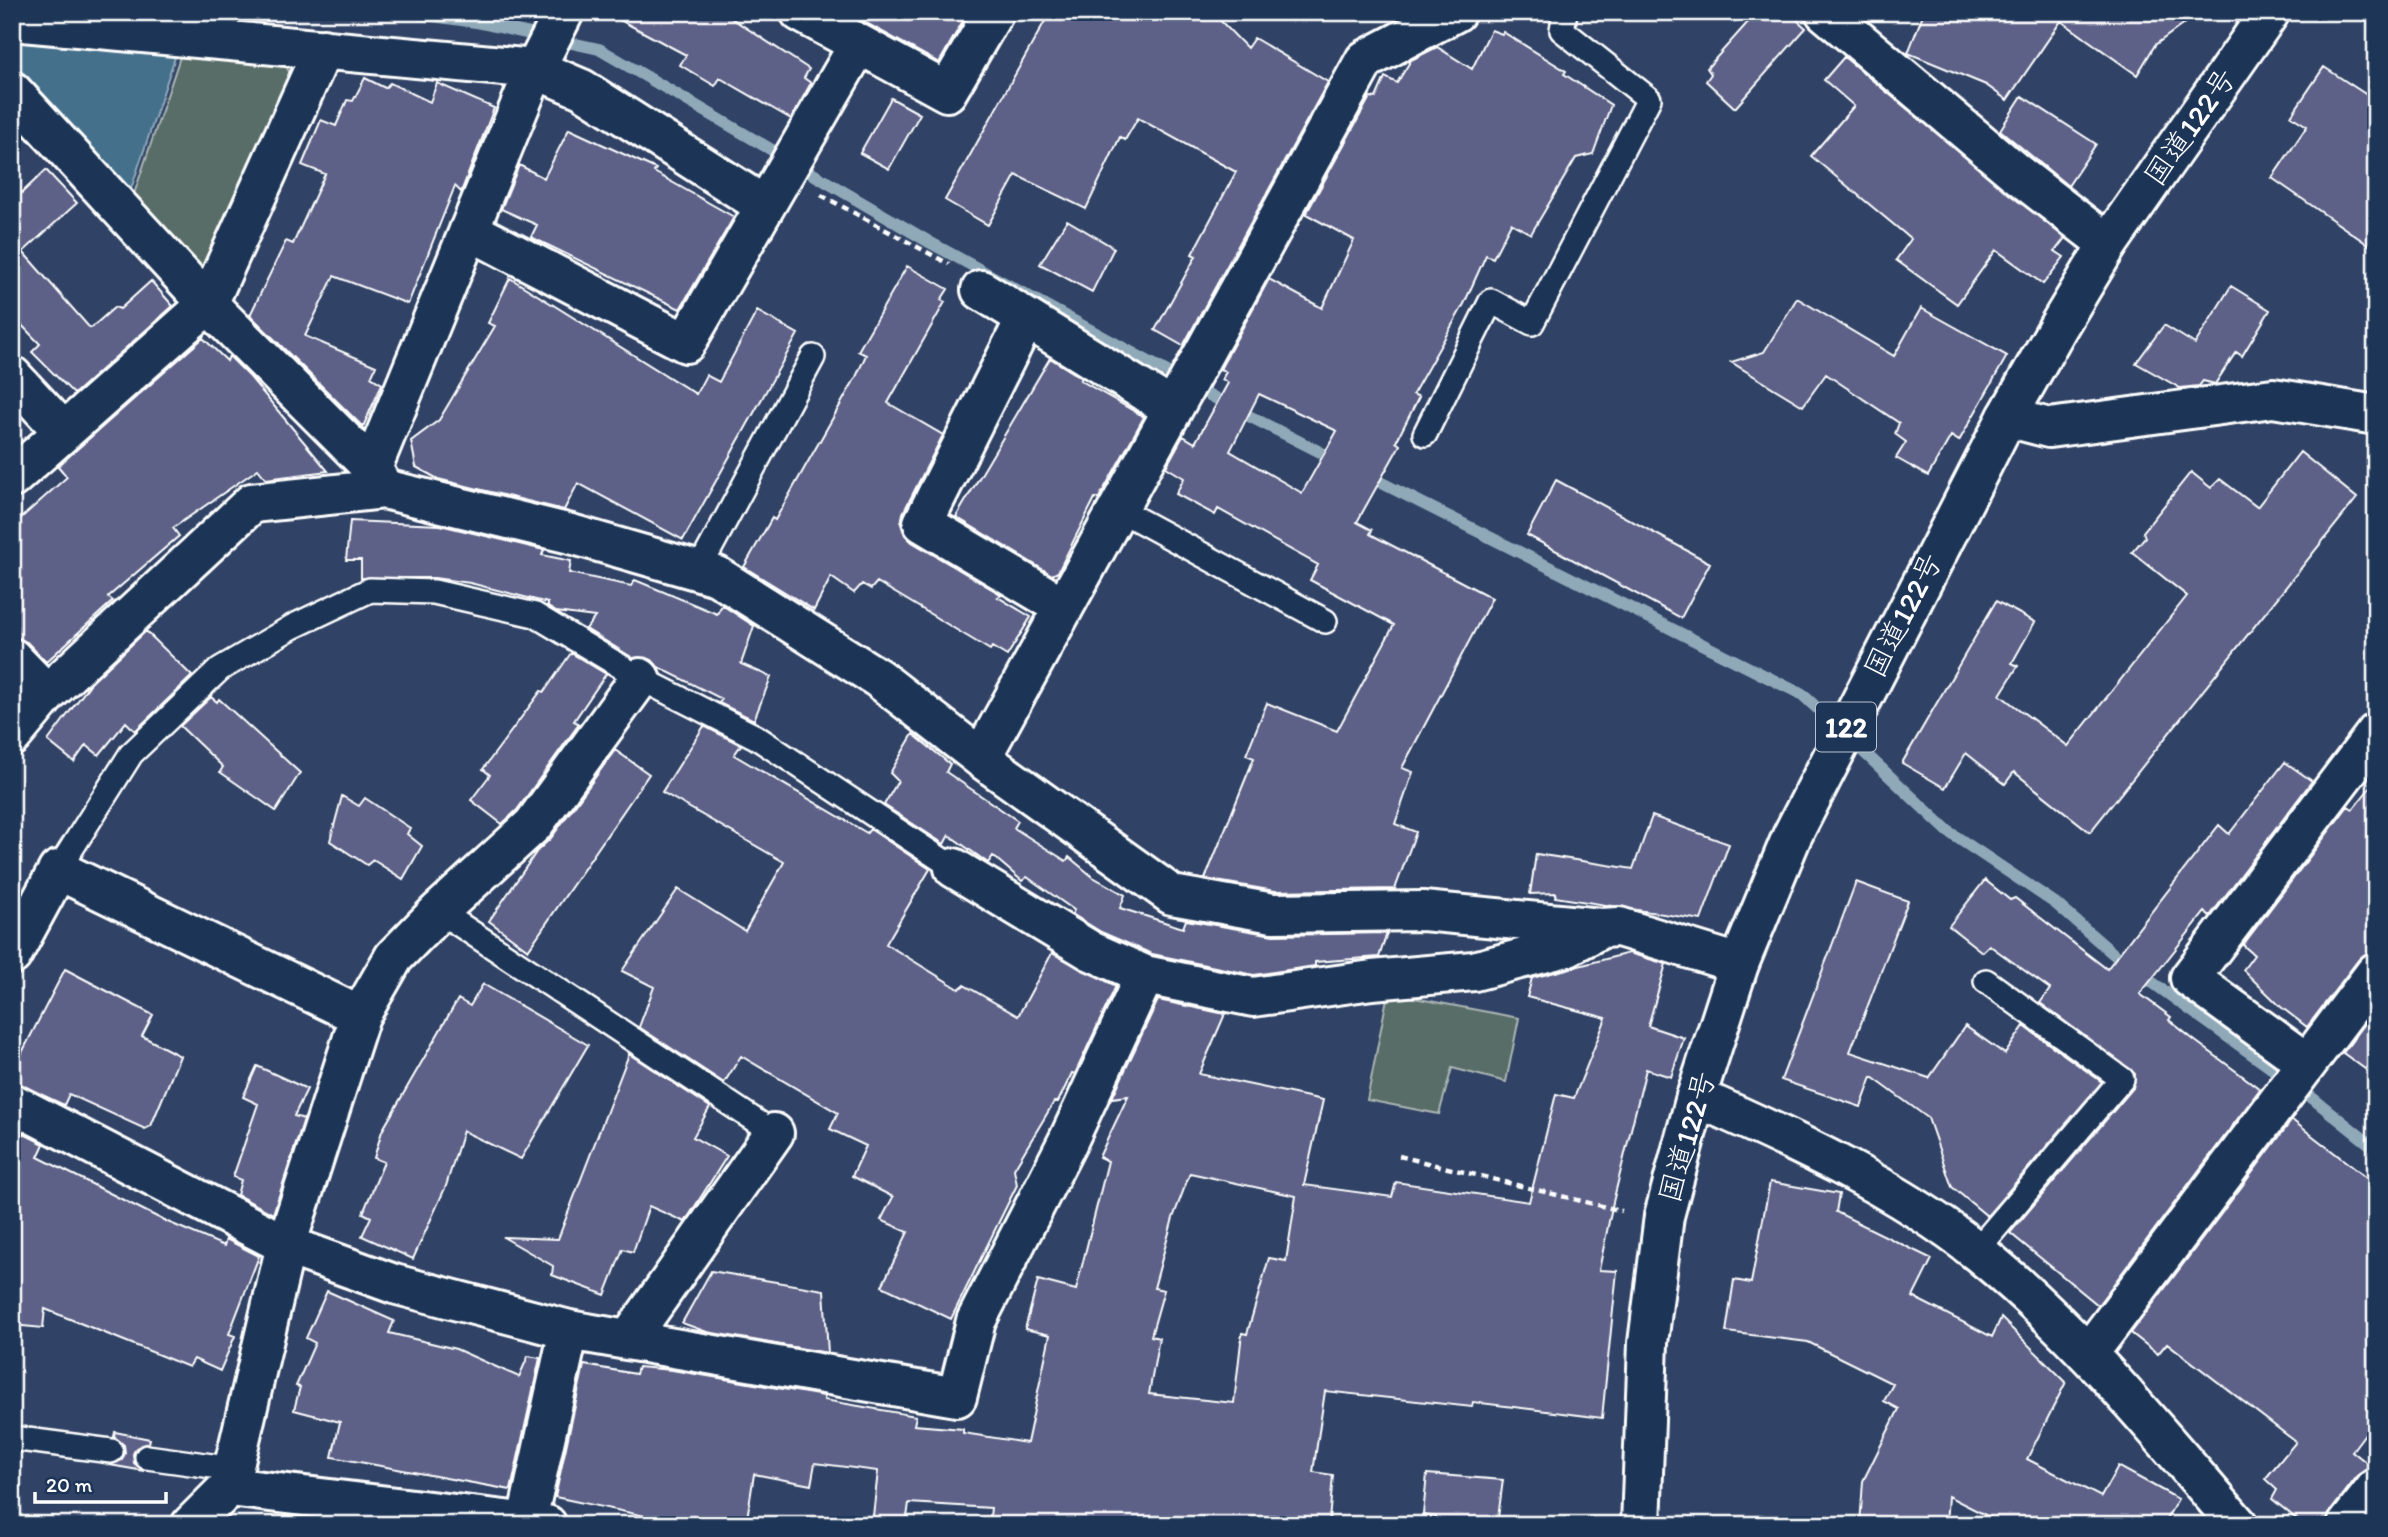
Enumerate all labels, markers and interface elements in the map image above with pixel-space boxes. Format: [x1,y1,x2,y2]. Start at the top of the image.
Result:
street label: 国道122号 [2136,61,2244,193]
street label: 国道122号 [1855,546,1950,684]
road number: 122 [1816,702,1876,752]
street label: 国道122号 [1650,1067,1723,1207]
scale bar [35,1460,166,1504]
text: 20 m [46,1472,93,1497]

